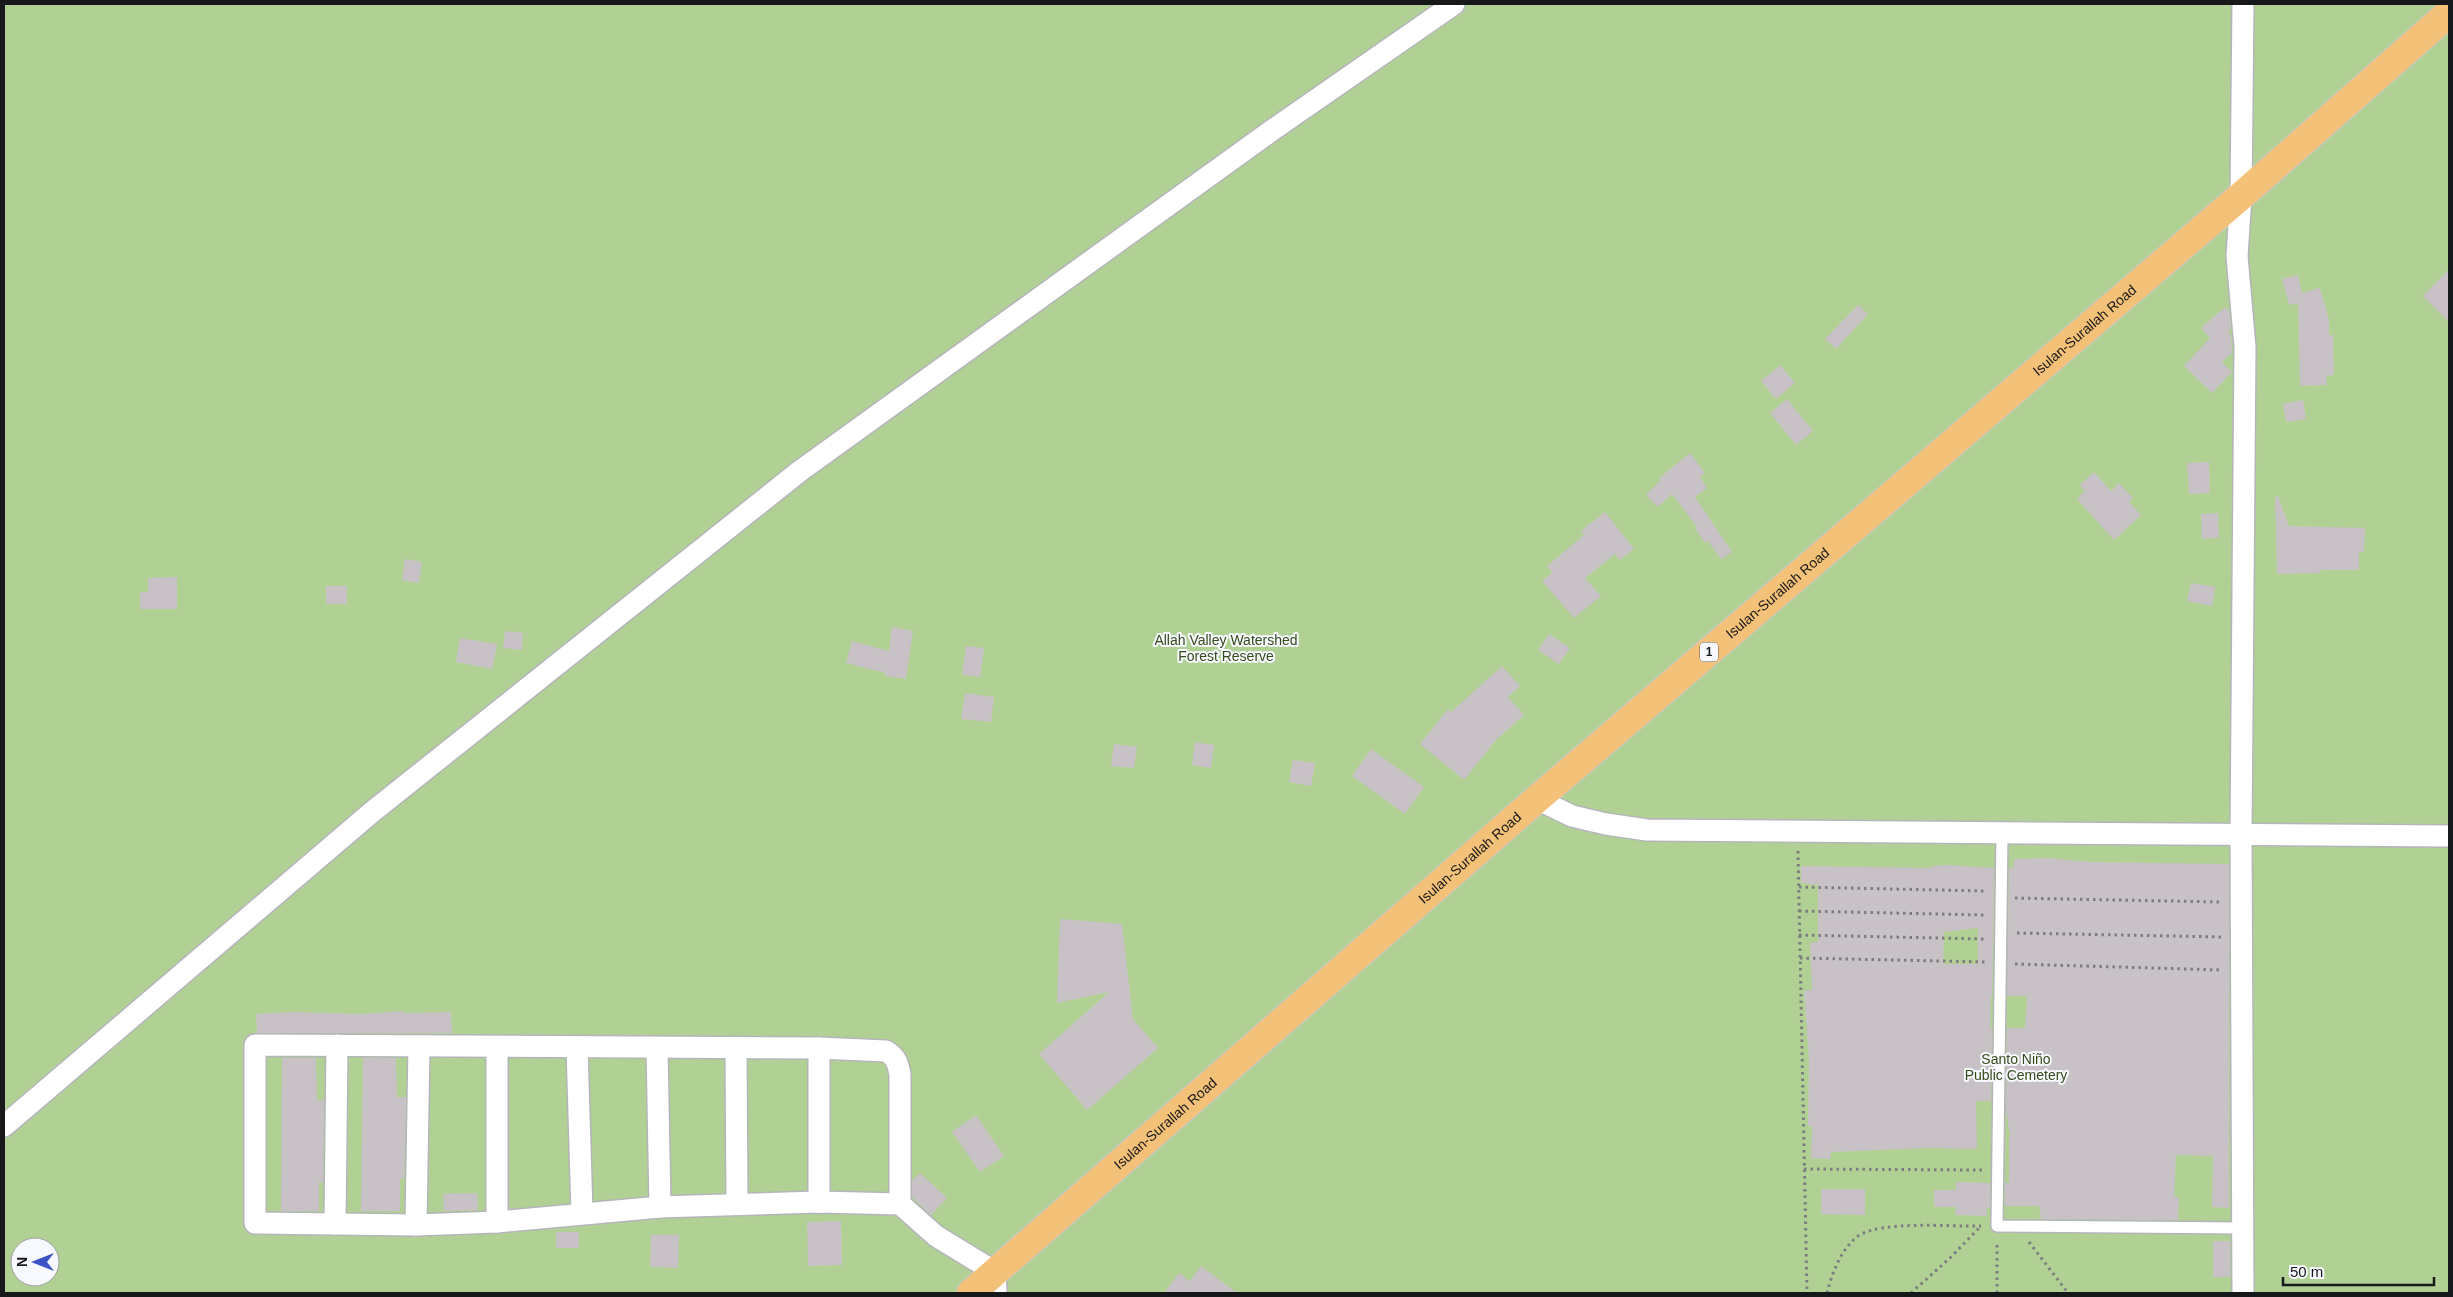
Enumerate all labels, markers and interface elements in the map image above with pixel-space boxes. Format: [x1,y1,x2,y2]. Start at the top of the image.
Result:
street label: Isulan-Surallah Road [2029,281,2139,379]
street label: Isulan-Surallah Road [1723,544,1832,642]
park label: Allah Valley Watershed Forest Reserve [1154,632,1298,664]
road number: 1 [1700,642,1718,662]
street label: Isulan-Surallah Road [1415,809,1524,907]
park label: Santo Niño Public Cemetery [1965,1051,2067,1083]
street label: Isulan-Surallah Road [1111,1074,1220,1172]
north arrow [10,1237,60,1287]
scale bar [2283,1254,2434,1286]
text: N [14,1257,30,1267]
text: 50 m [2290,1263,2323,1280]

